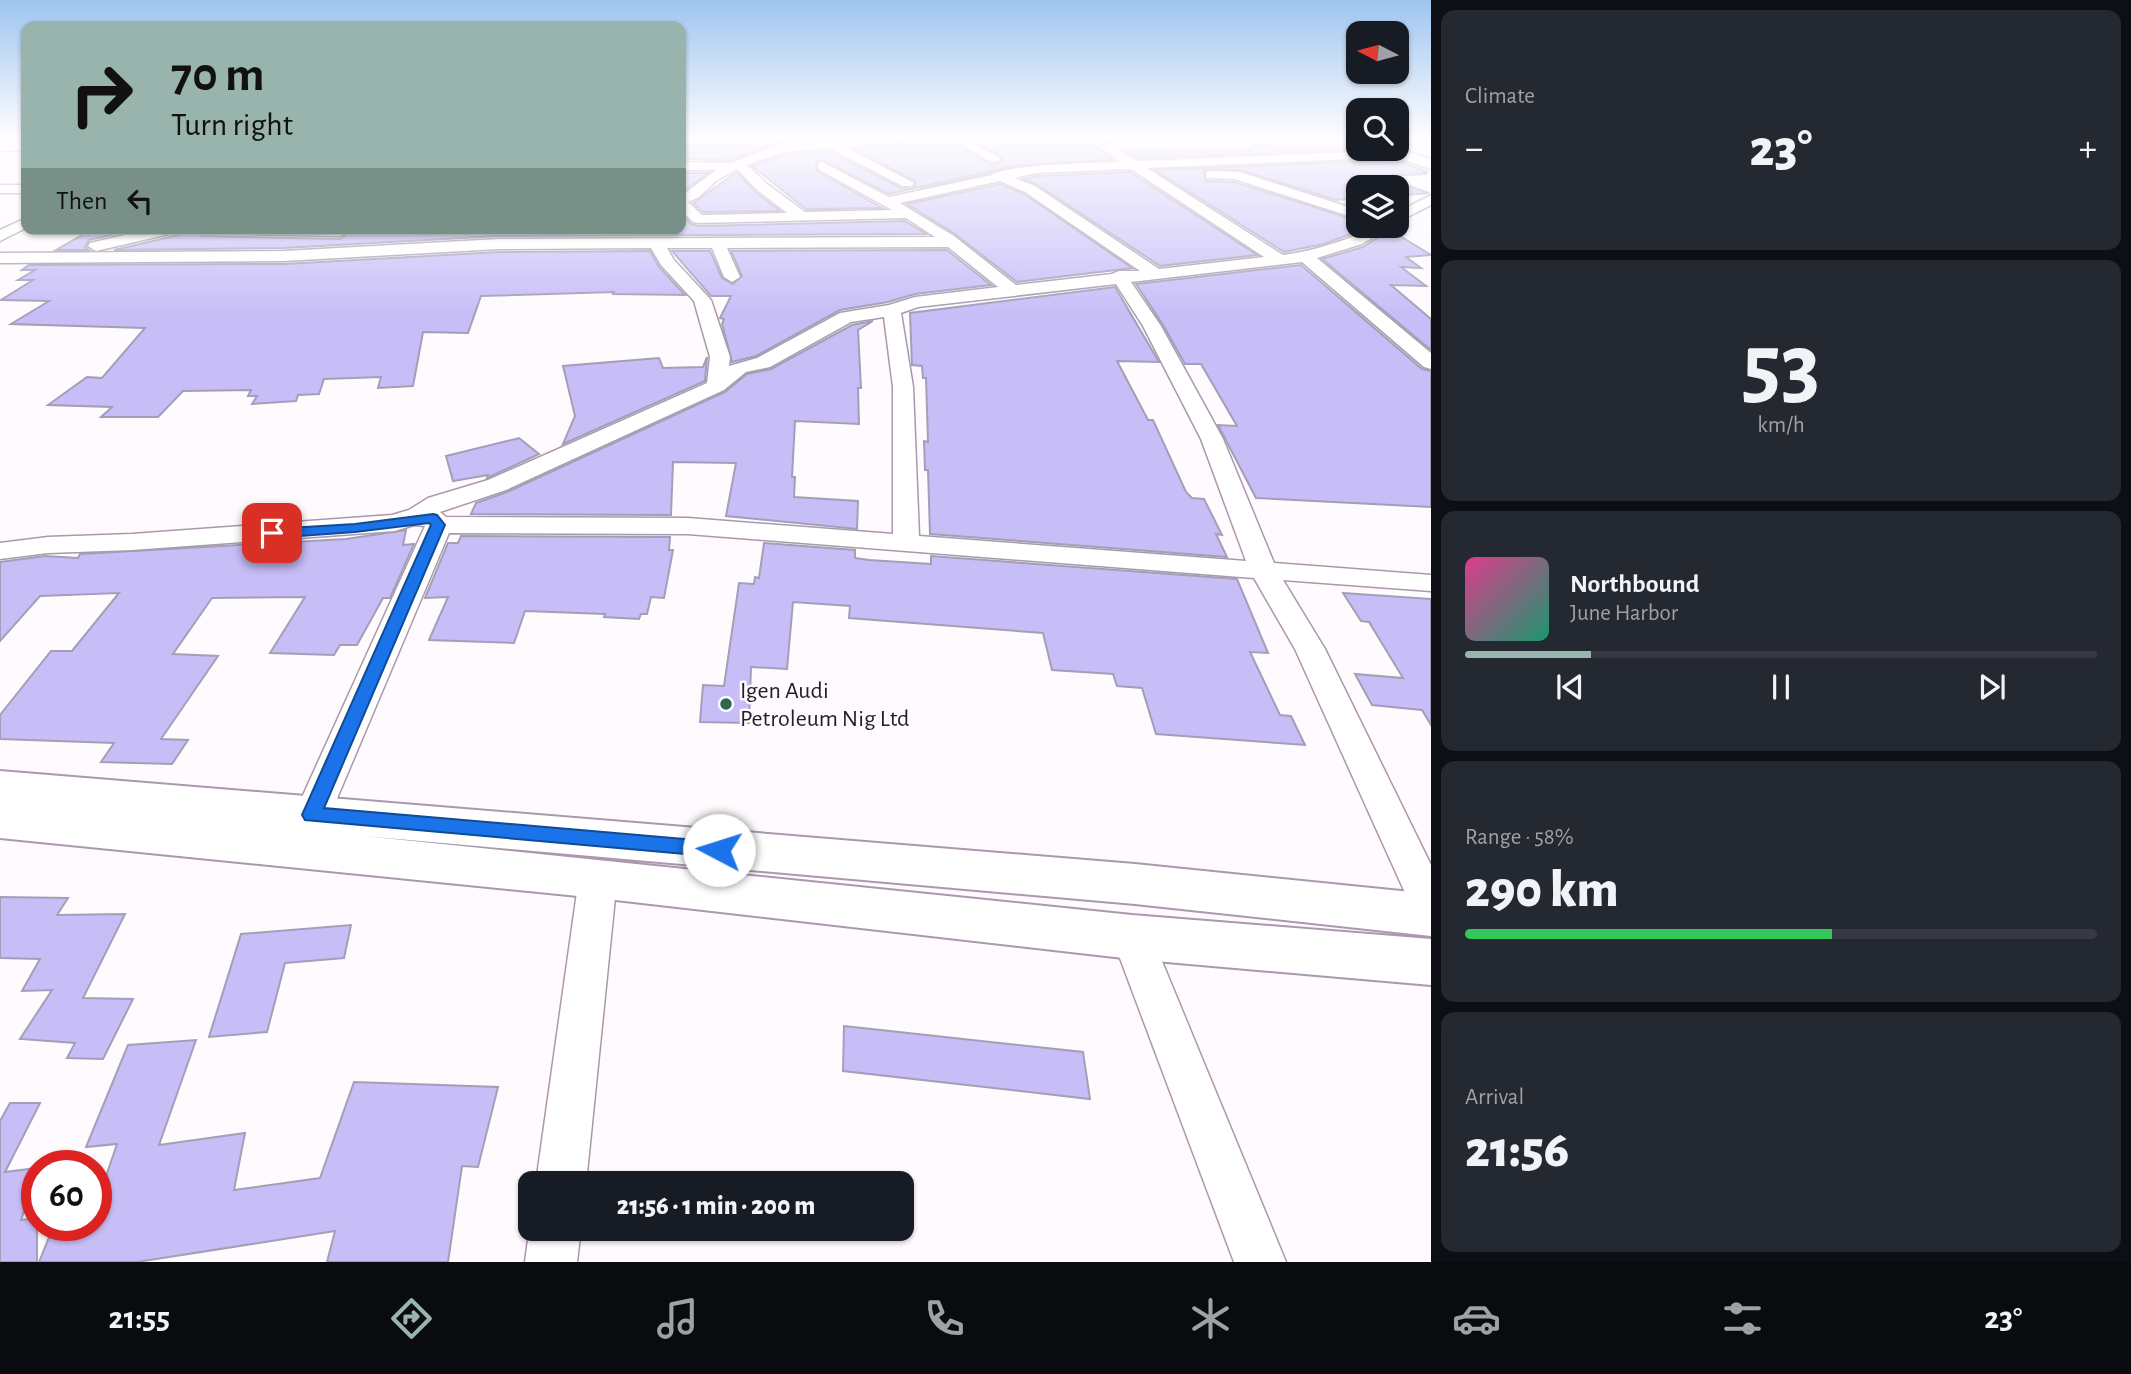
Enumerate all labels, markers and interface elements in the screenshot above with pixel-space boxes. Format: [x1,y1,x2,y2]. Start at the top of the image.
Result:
north arrow [1346,21,1409,84]
map controls [1346,21,1409,238]
icon: right [56,49,147,140]
text: 70 m [171,51,265,100]
text: Climate [1465,85,1535,108]
button: search [1346,98,1409,161]
text: Turn right [171,109,293,141]
text: 23° [1750,123,1812,175]
text: − [1465,130,1483,168]
text: + [2079,130,2097,168]
button: layers [1346,175,1409,238]
icon: left [121,182,159,220]
text: Then [56,188,107,214]
text: 53 [1742,321,1820,412]
text: km/h [1757,414,1805,437]
pin [242,503,302,563]
icon: arrive [253,514,291,552]
text: Northbound [1570,571,1699,597]
text: June Harbor [1570,602,1678,625]
icon: previous [1551,668,1589,706]
icon: pause [1762,668,1800,706]
icon: next [1973,668,2011,706]
place label: Igen Audi Petroleum Nig Ltd [740,679,909,731]
marker: Igen Audi Petroleum Nig Ltd [718,696,734,712]
position arrow [682,813,756,887]
text: Range · 58% [1465,826,1574,849]
text: 290 km [1465,864,1619,916]
text: Arrival [1465,1086,1524,1109]
text: 21:56 [1465,1124,1569,1176]
speed limit sign: 60 [21,1150,112,1241]
text: 21:56 · 1 min · 200 m [617,1193,815,1219]
icon: directions [387,1294,436,1343]
icon: music [653,1294,702,1343]
icon: phone [920,1294,969,1343]
icon: climate [1186,1294,1235,1343]
icon: car [1452,1294,1501,1343]
icon: filters [1718,1294,1767,1343]
text: 21:55 [109,1302,170,1334]
text: 23° [1984,1302,2022,1334]

